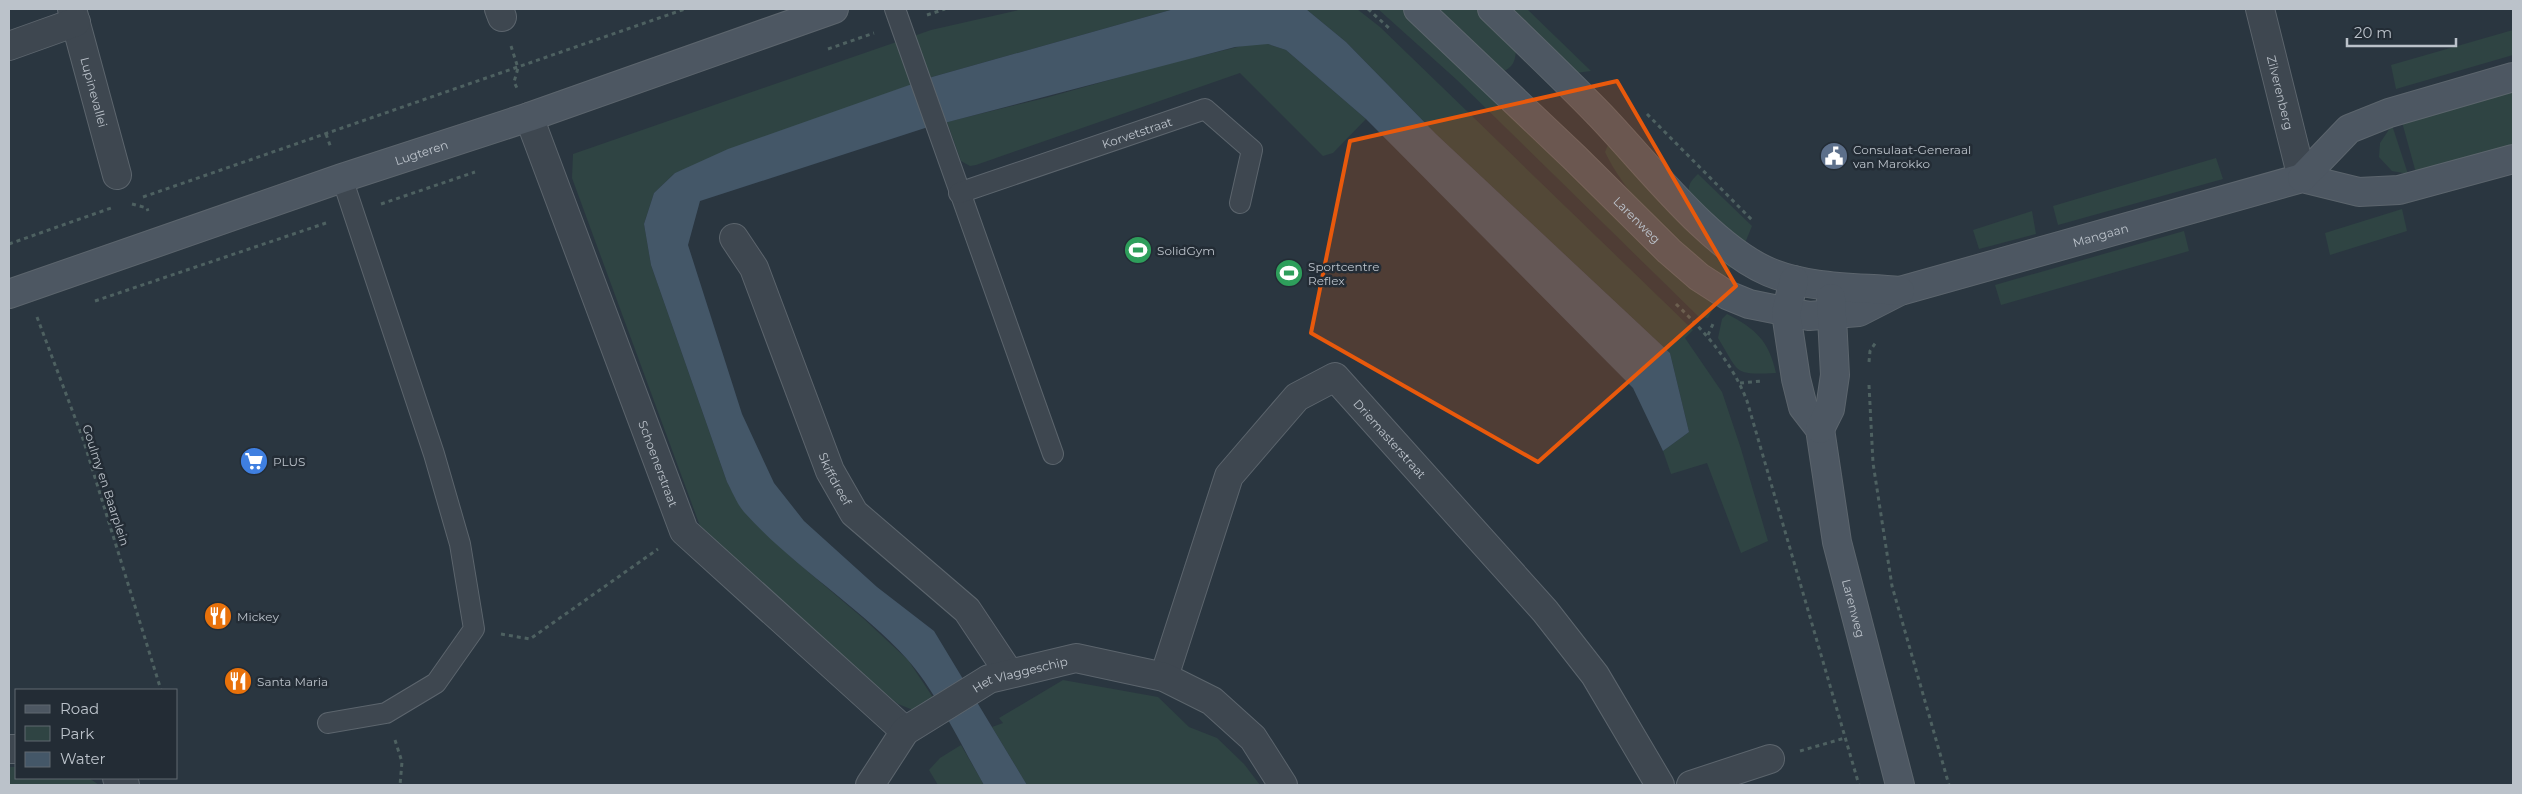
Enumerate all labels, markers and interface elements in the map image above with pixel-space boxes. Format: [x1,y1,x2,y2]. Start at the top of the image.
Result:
scale bar [2347,15,2456,47]
text: 20 m [2354,23,2392,42]
street label: Zilverenberg [2264,54,2297,131]
street label: Lupinevallei [78,55,111,129]
street label: Korvetstraat [1100,113,1174,151]
street label: Lugteren [393,136,450,168]
public building icon: Consulaat-Generaal van Marokko [1819,141,1849,171]
place label: Consulaat-Generaal van Marokko [1853,142,1971,171]
street label: Larenweg [1611,193,1664,246]
street label: Mangaan [2071,220,2130,250]
sports icon: SolidGym [1123,235,1153,265]
place label: SolidGym [1157,243,1215,258]
sports icon: Sportcentre Reflex [1274,258,1304,288]
place label: Sportcentre Reflex [1308,259,1379,288]
street label: Driemasterstraat [1351,396,1430,481]
street label: Schoenerstraat [636,418,682,509]
street label: Goulmy en Baarplein [79,422,133,548]
supermarket icon: PLUS [239,446,269,476]
street label: Skiffdreef [816,450,856,508]
place label: PLUS [273,454,305,469]
street label: Larenweg [1839,577,1869,639]
restaurant icon: Mickey [203,601,233,631]
place label: Mickey [237,609,279,624]
street label: Het Vlaggeschip [969,653,1069,695]
restaurant icon: Santa Maria [223,666,253,696]
place label: Santa Maria [257,674,328,689]
legend [15,689,178,779]
text: Road [60,699,99,718]
text: Park [60,724,94,743]
text: Water [60,749,106,768]

